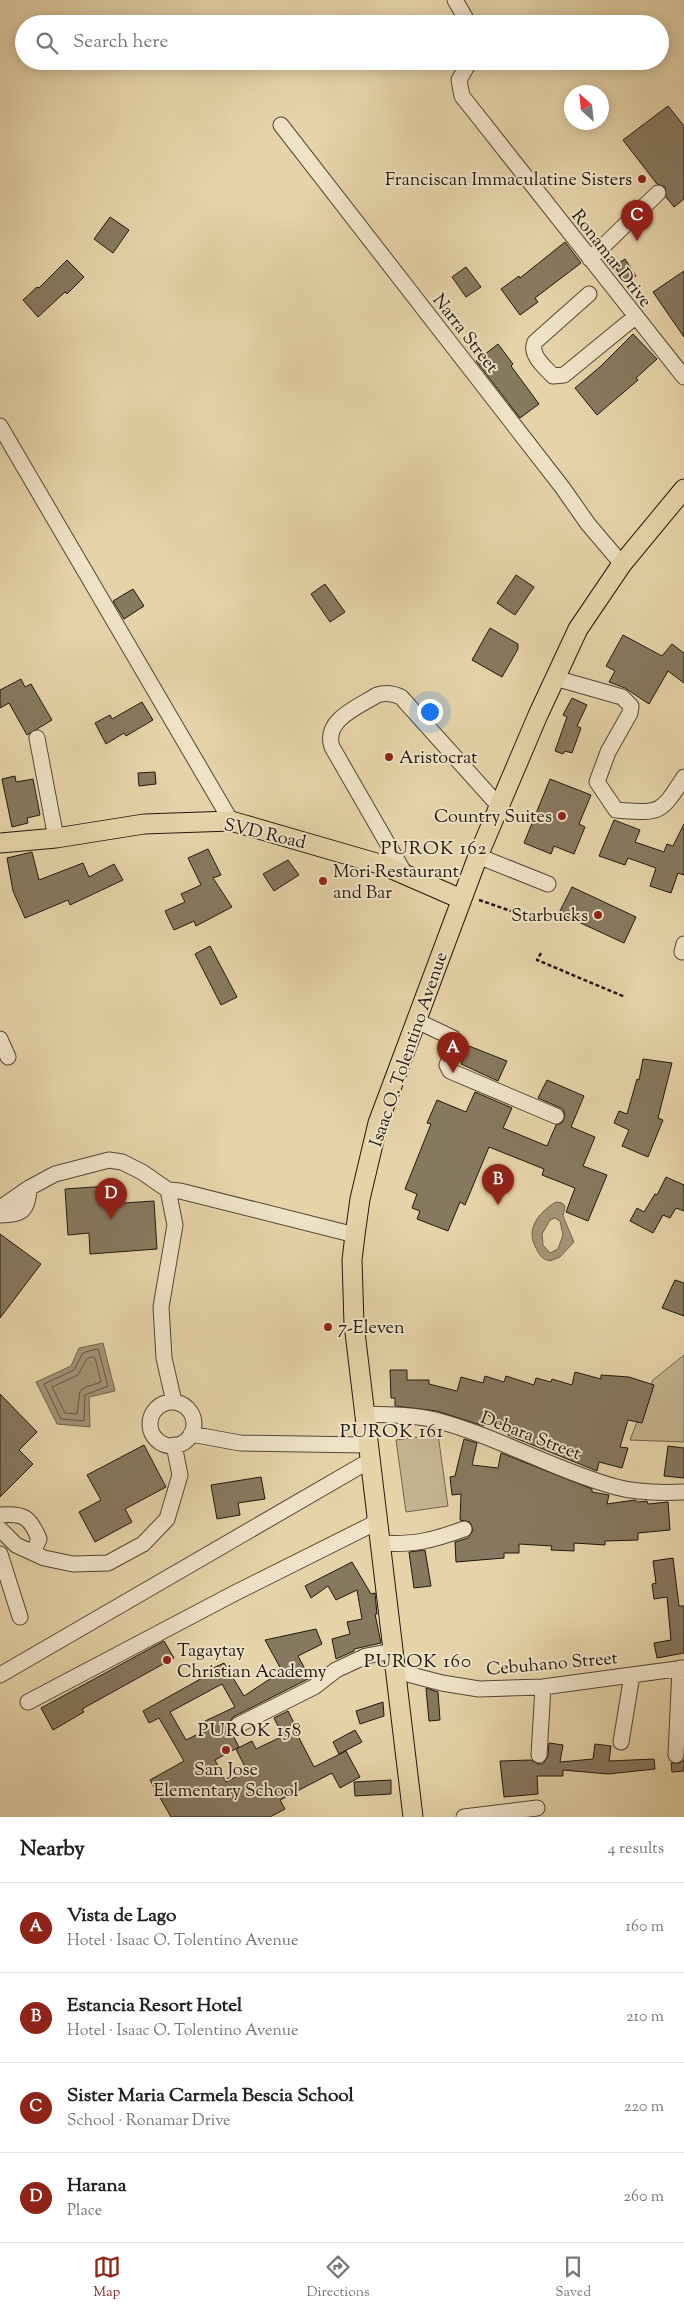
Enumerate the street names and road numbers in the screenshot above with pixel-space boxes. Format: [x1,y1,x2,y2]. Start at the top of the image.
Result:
street label: Ronamar Drive [564,205,657,314]
street label: Narra Street [425,289,504,379]
street label: SVD Road [221,813,308,857]
street label: Isaac O. Tolentino Avenue [364,949,452,1149]
street label: Debara Street [476,1406,584,1468]
street label: Cebuhano Street [485,1646,619,1684]

